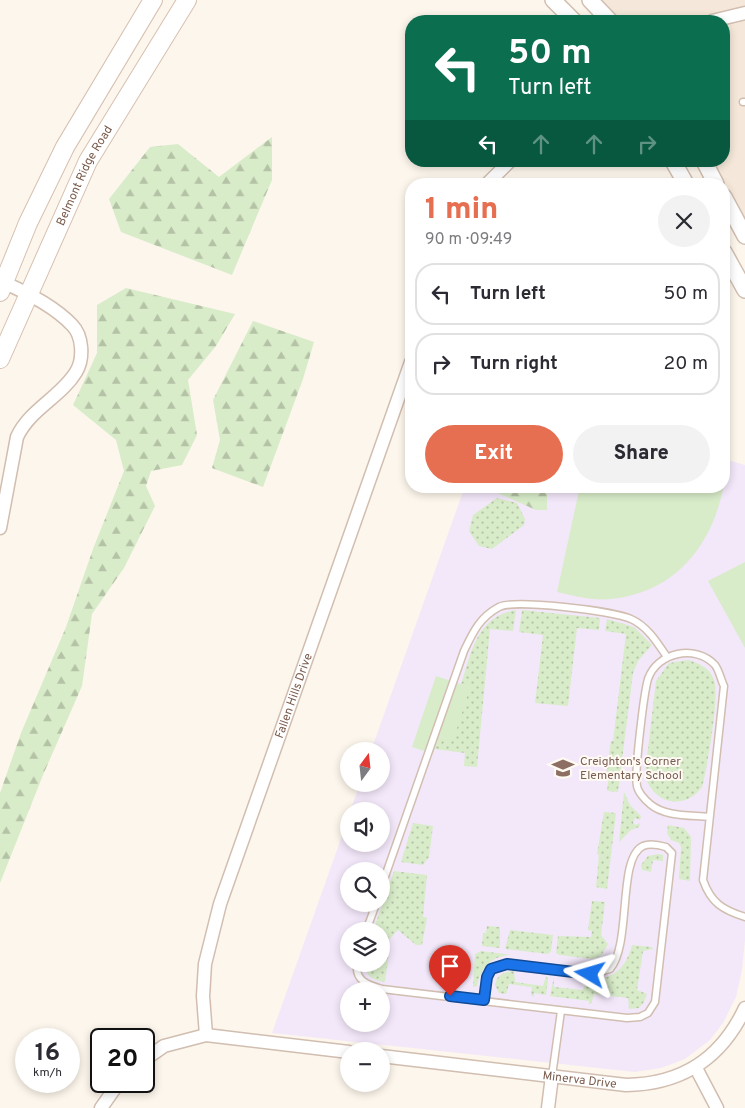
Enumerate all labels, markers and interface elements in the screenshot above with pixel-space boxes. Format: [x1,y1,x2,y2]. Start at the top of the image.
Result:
text: 50 m [508,32,592,76]
icon: left [425,35,490,100]
text: Turn left [508,75,591,102]
street label: Belmont Ridge Road [53,123,117,228]
icon: left [474,130,502,158]
icon: ahead [527,130,555,158]
icon: ahead [580,130,608,158]
icon: right [633,130,661,158]
text: 1 min [425,192,498,229]
button: close [658,195,710,247]
text: 90 m · 09:49 [425,230,512,250]
icon: left [427,280,455,308]
text: Turn left [470,282,546,306]
text: 50 m [663,282,708,306]
icon: right [427,350,455,378]
text: Turn right [470,352,558,376]
text: 20 m [664,352,708,376]
button: Exit [425,425,563,483]
button: Share [573,425,710,483]
street label: Fallen Hills Drive [272,651,317,741]
north arrow [340,742,390,792]
map controls [340,742,390,1092]
place label: Creighton's Corner Elementary School [580,754,682,784]
school or university icon: Creighton's Corner Elementary School [550,755,576,781]
button: sound [340,802,390,852]
button: search [340,862,390,912]
button: layers [340,922,390,972]
pin [429,945,471,996]
position arrow [563,947,615,999]
icon: arrive [436,952,464,980]
button: + [340,982,390,1032]
speed limit sign: 20 [90,1028,155,1093]
text: 16 [35,1038,60,1070]
button: − [340,1042,390,1092]
text: km/h [33,1065,62,1081]
street label: Minerva Drive [542,1068,617,1093]

